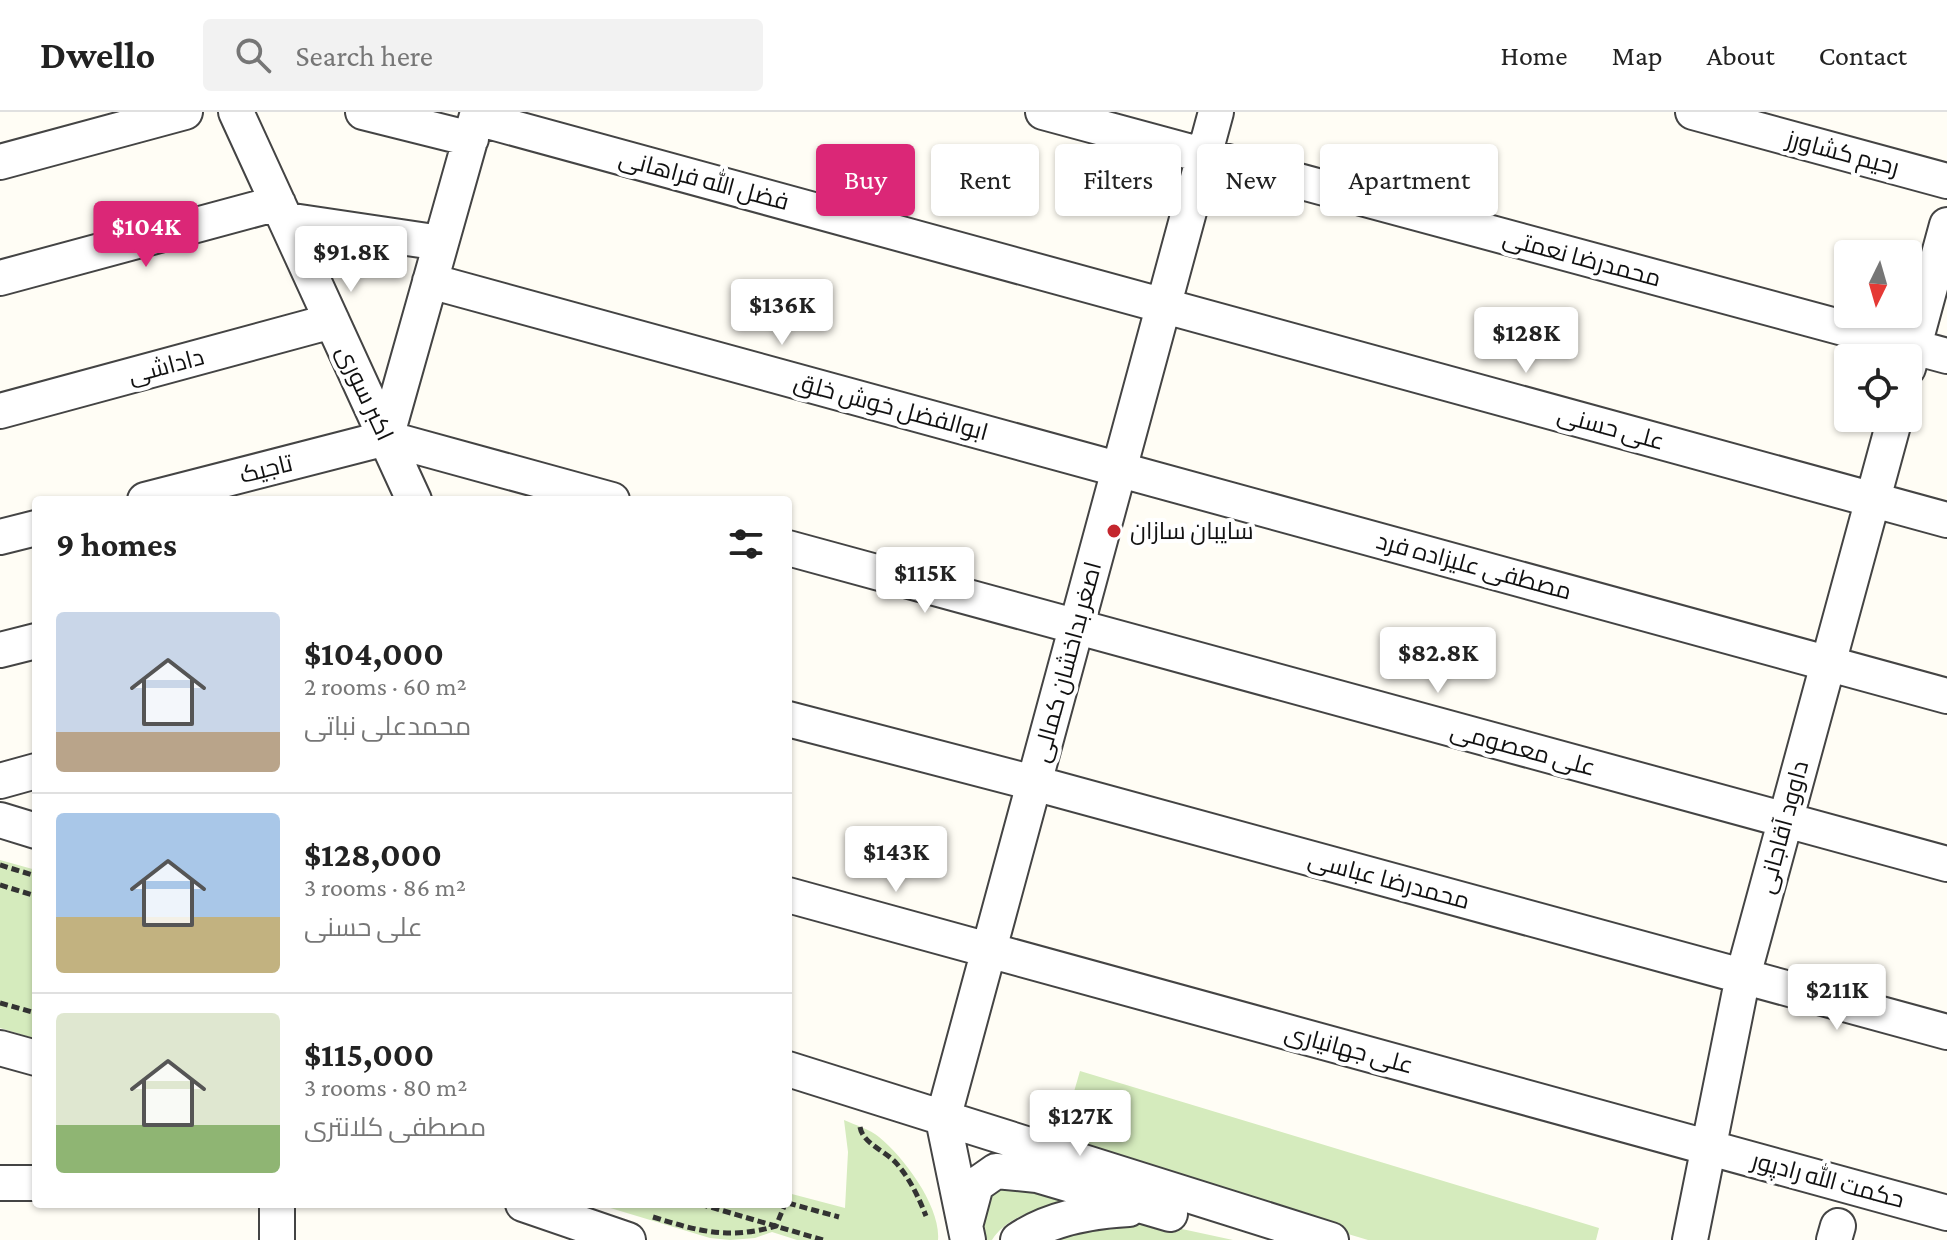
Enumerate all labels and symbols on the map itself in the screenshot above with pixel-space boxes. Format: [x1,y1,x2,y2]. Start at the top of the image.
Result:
street label: رحیم کشاورز [1781,124,1902,183]
street label: فضل الله فراهانی [616,142,792,216]
pin: $104K [90,201,202,269]
street label: محمدرضا نعمتی [1500,223,1664,293]
pin: $91.8K [286,226,416,294]
north arrow [1834,240,1922,328]
pin: $136K [726,279,838,347]
pin: $128K [1470,307,1582,375]
street label: اکبر سوری [331,341,399,445]
street label: داداشی [125,342,207,390]
street label: ابوالفضل خوش خلق [791,368,991,447]
street label: علی حسنی [1554,400,1668,456]
street label: تاجیک [237,449,296,488]
place label: سایبان سازان [1130,517,1254,545]
marker: سایبان سازان [1105,522,1123,540]
street label: مصطفی علیزاده فرد [1373,527,1575,605]
pin: $115K [869,547,981,615]
street label: اصغر بداخشان کمالی [1027,559,1107,765]
pin: $82.8K [1373,627,1503,695]
street label: علی معصومی [1447,716,1599,782]
street label: داوود آقاجانی [1752,757,1814,897]
pin: $143K [840,826,952,894]
street label: محمدرضا عباسی [1305,845,1473,915]
pin: $211K [1781,964,1893,1032]
street label: علی جهانیاری [1282,1018,1416,1080]
pin: $127K [1024,1090,1136,1158]
street label: حکمت الله رادپور [1746,1144,1908,1216]

